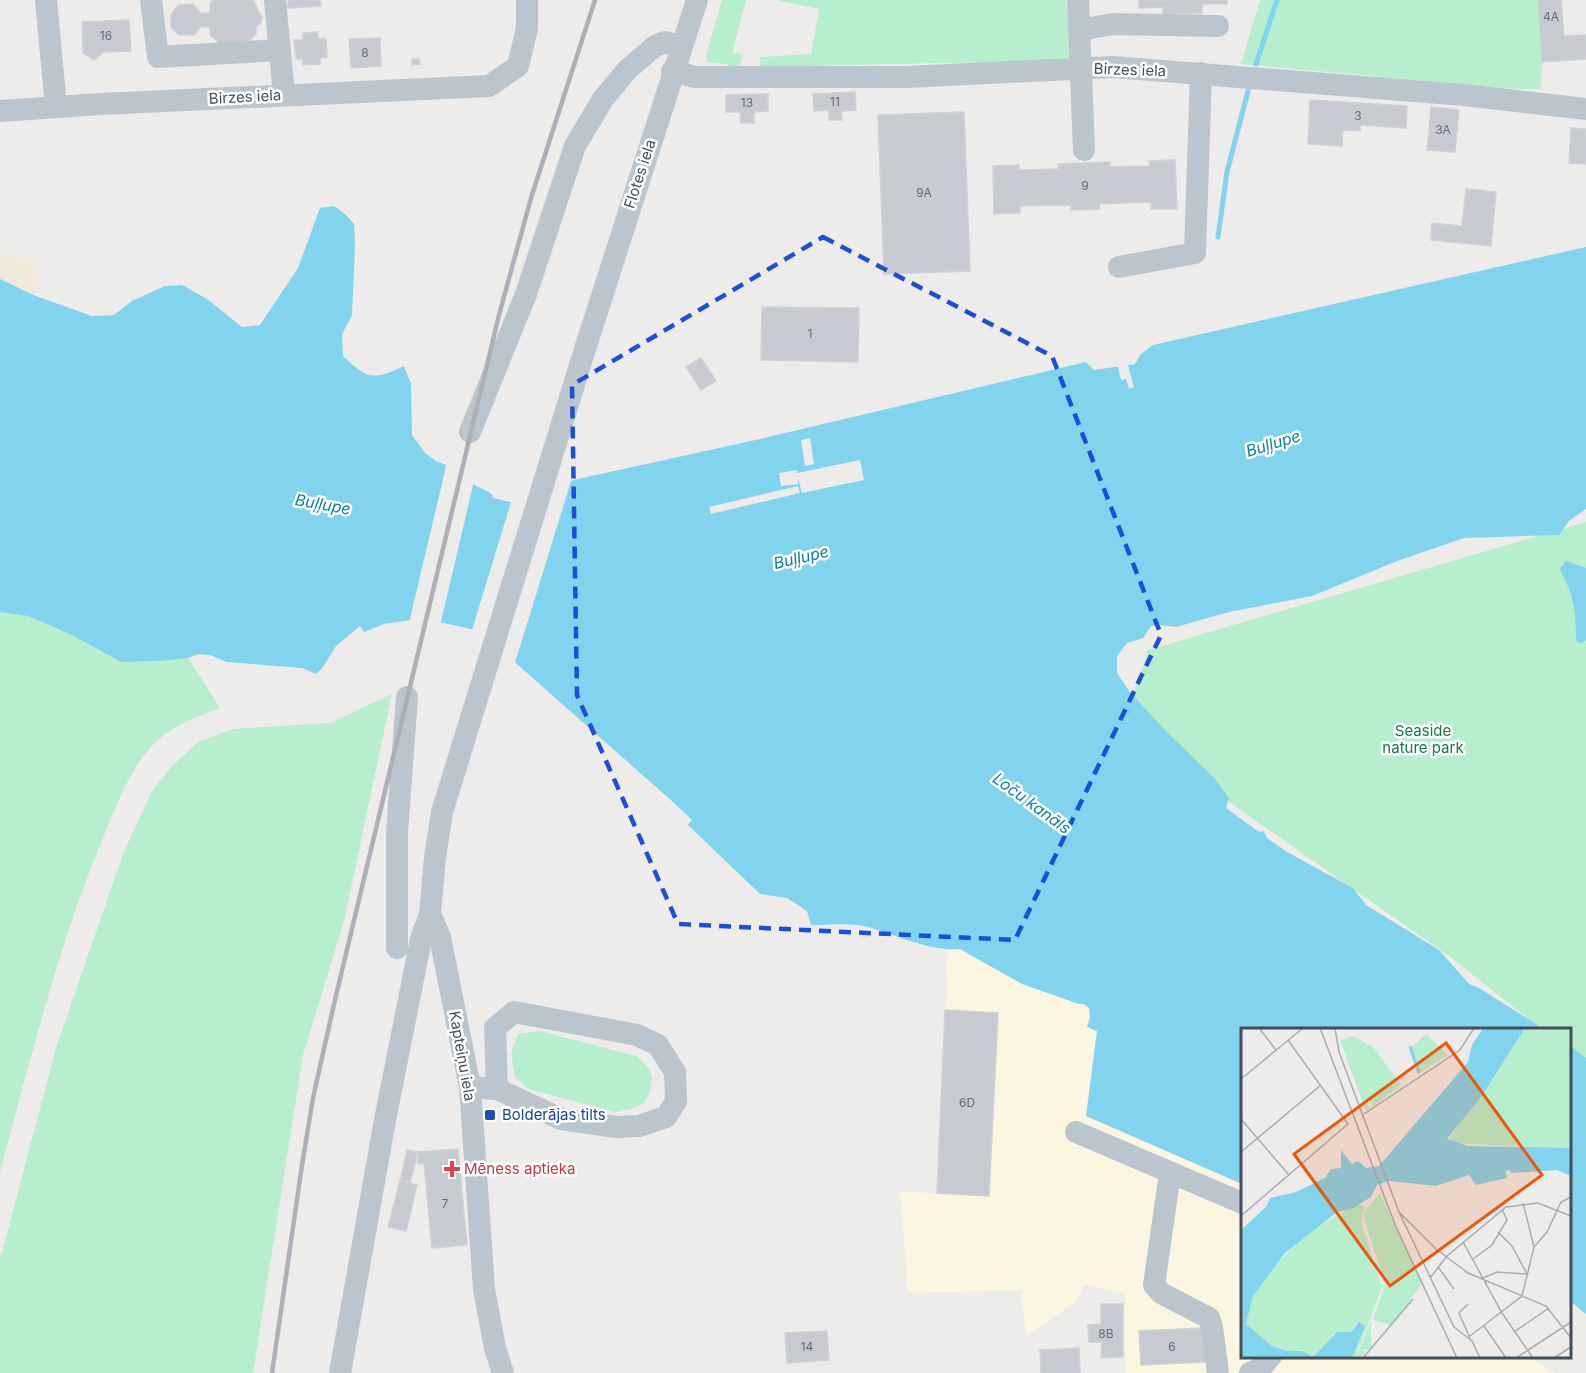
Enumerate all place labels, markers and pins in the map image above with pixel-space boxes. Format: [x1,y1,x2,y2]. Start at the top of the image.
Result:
place label: Bolderājas tilts [502,1105,606,1124]
marker: Bolderājas tilts [483,1108,497,1122]
place label: Mēness aptieka [464,1159,576,1178]
marker: Mēness aptieka [445,1162,459,1176]

